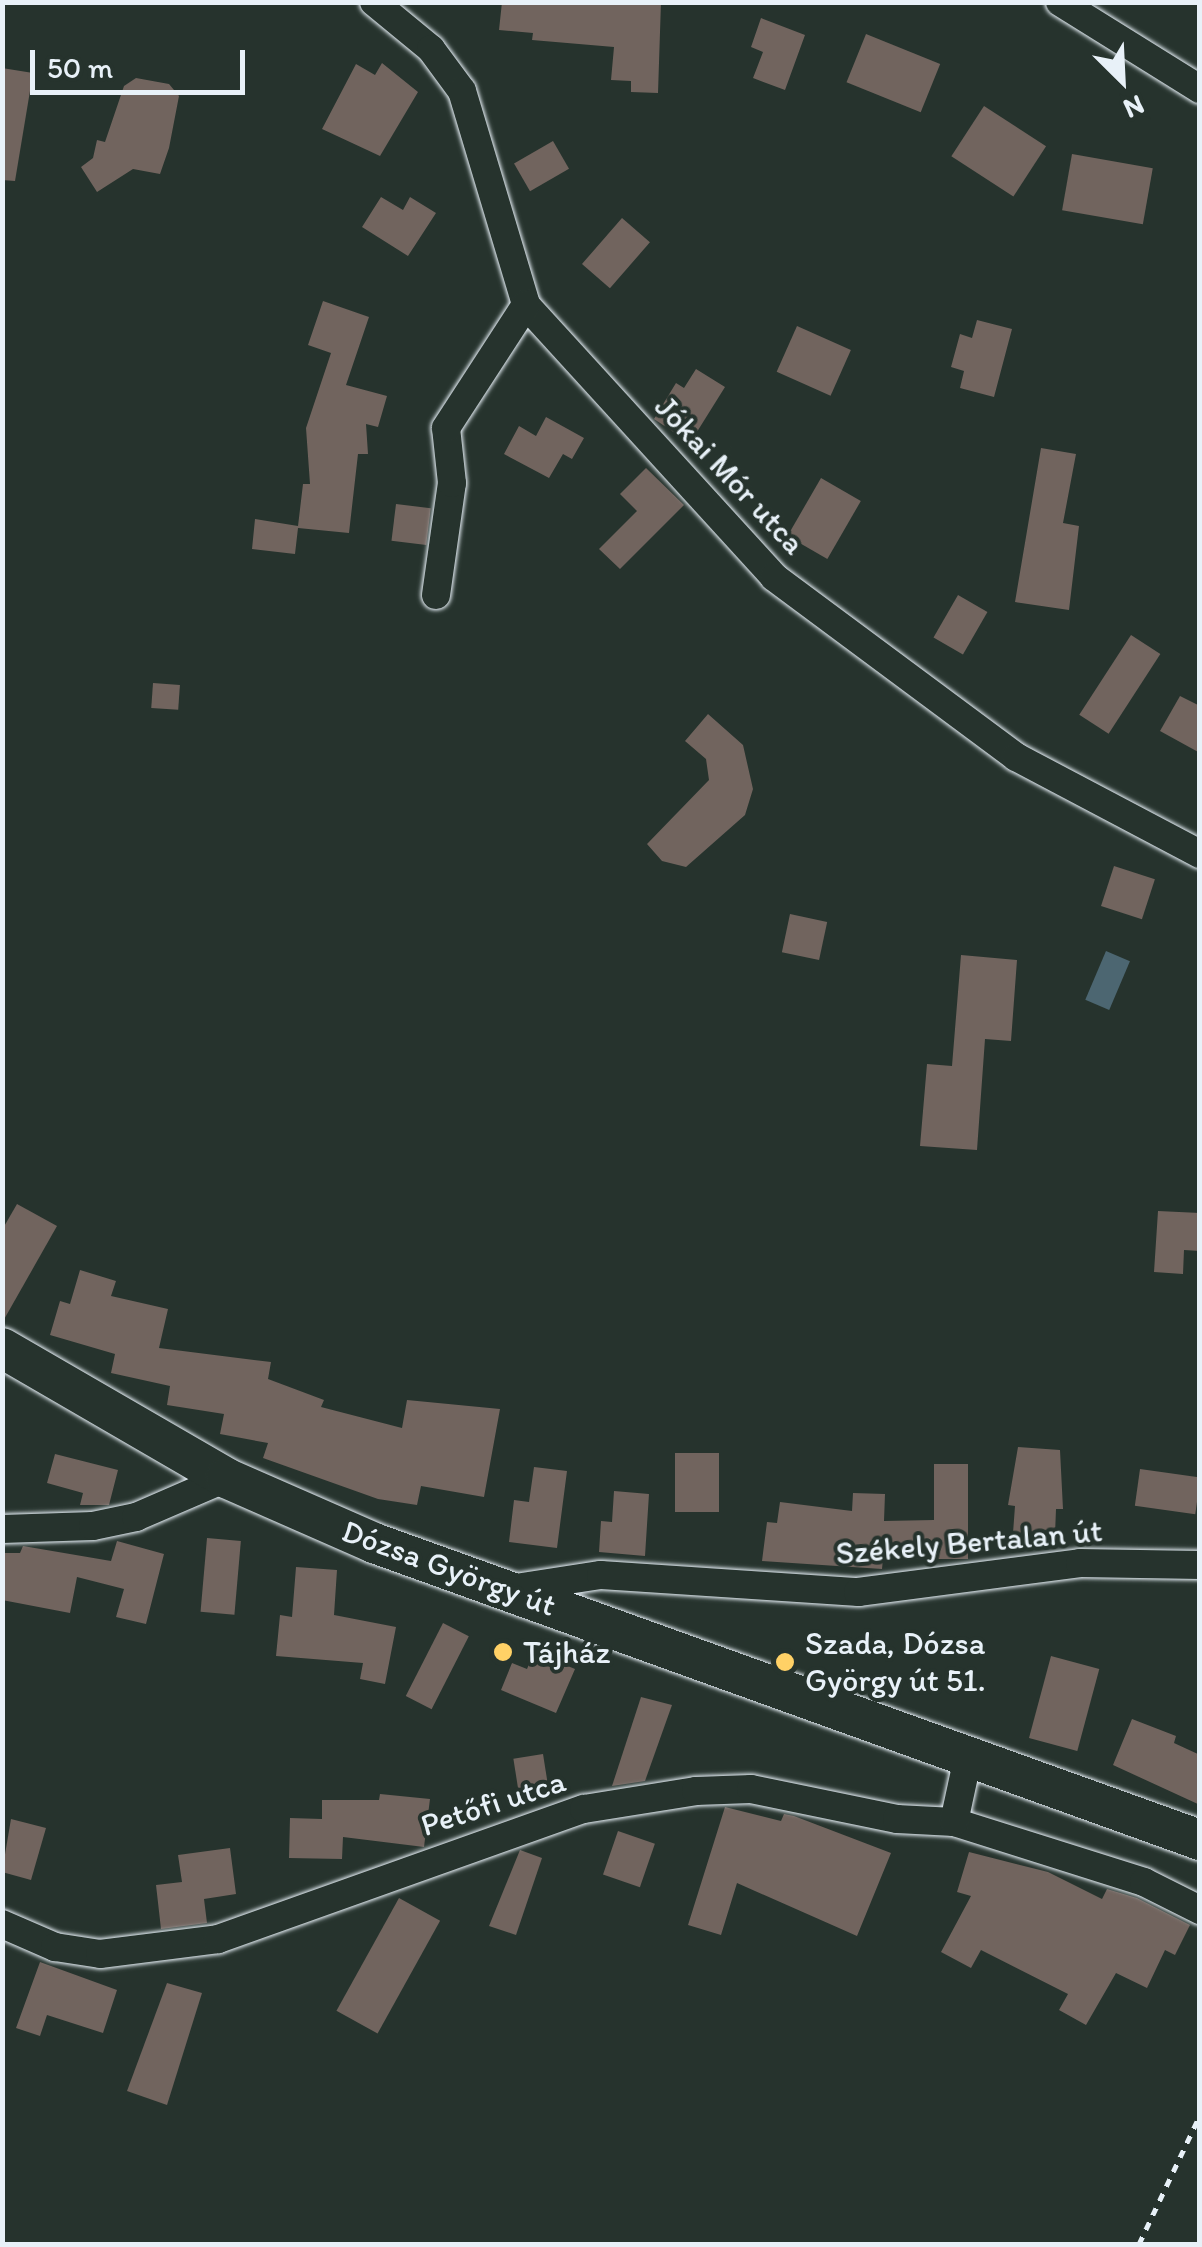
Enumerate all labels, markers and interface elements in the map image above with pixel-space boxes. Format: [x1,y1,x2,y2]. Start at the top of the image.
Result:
scale bar [35,30,250,92]
north arrow [1072,30,1172,130]
text: 50 m [47,49,113,86]
text: N [1119,88,1150,127]
street label: Jókai Mór utca [647,388,813,562]
street label: Székely Bertalan út [834,1511,1104,1573]
street label: Dózsa György út [337,1512,561,1624]
place label: Szada, Dózsa György út 51. [805,1625,986,1700]
place label: Tájház [523,1633,610,1671]
marker: Tájház [492,1641,514,1663]
marker: Szada, Dózsa György út 51. [774,1651,796,1673]
street label: Petőfi utca [416,1762,570,1844]

